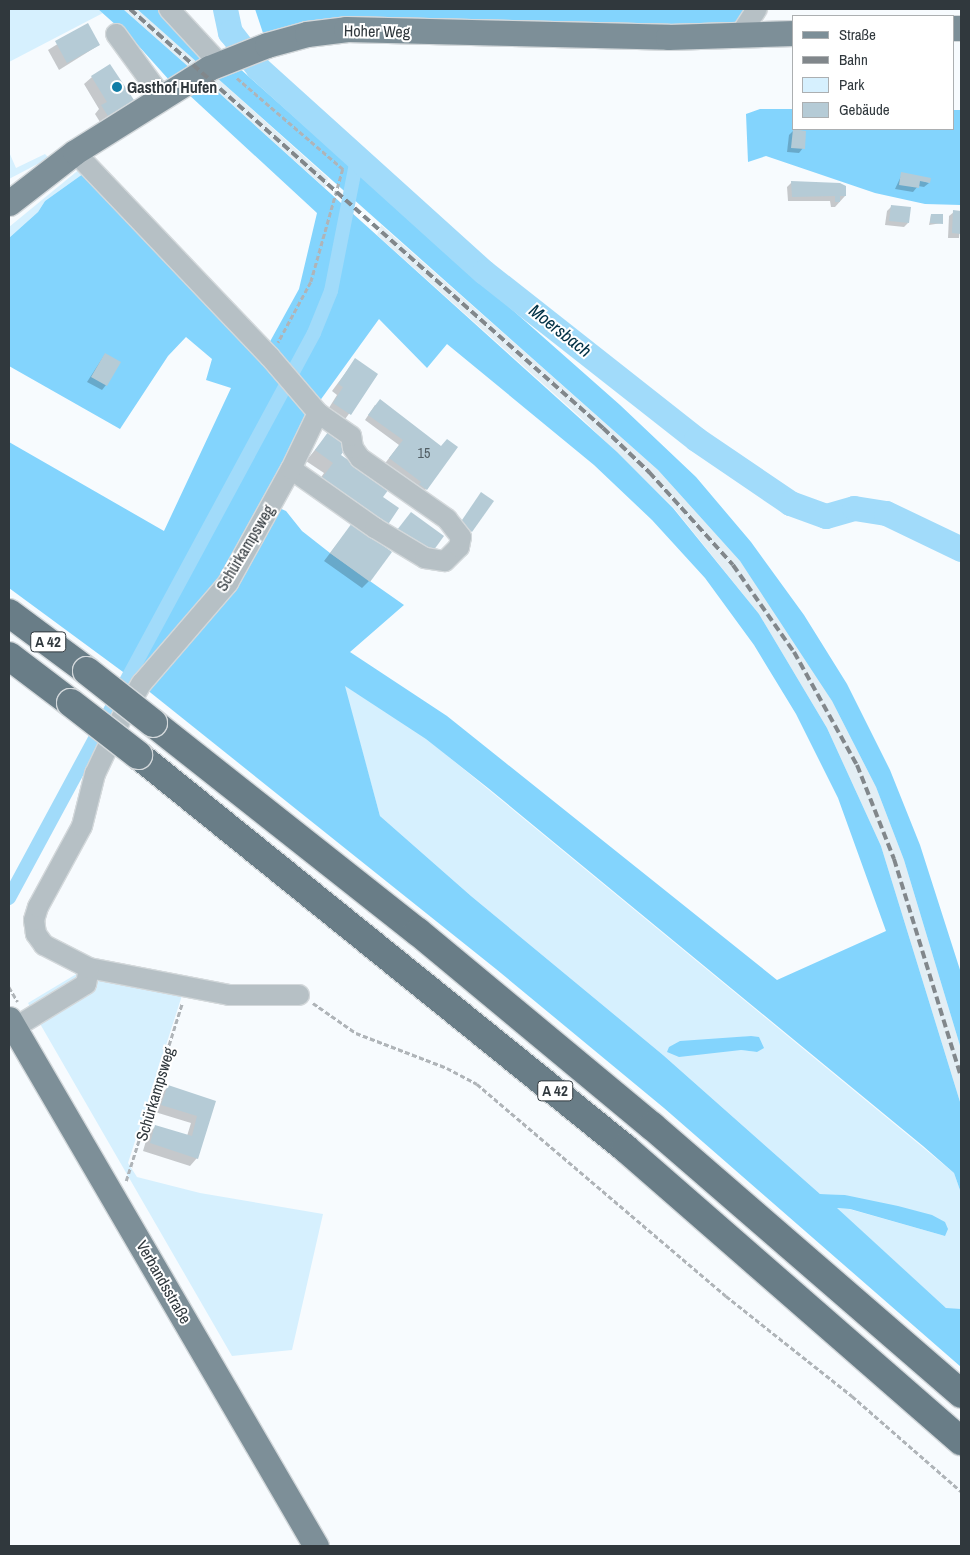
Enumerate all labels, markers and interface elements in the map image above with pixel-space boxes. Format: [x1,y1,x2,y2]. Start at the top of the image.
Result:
legend [792,15,955,130]
street label: Hoher Weg [344,21,410,41]
text: Straße [839,24,876,45]
text: Bahn [839,49,868,70]
text: Park [839,74,864,95]
place label: Gasthof Hufen [127,77,217,97]
marker: Gasthof Hufen [111,81,123,93]
text: Gebäude [839,99,890,120]
water label: Moersbach [525,300,595,362]
house number: 15 [418,445,430,461]
street label: Schürkampsweg [212,501,278,595]
road number: A 42 [29,630,67,654]
street label: Schürkampsweg [132,1045,178,1143]
road number: A 42 [536,1078,574,1104]
street label: Verbandsstraße [133,1237,195,1327]

